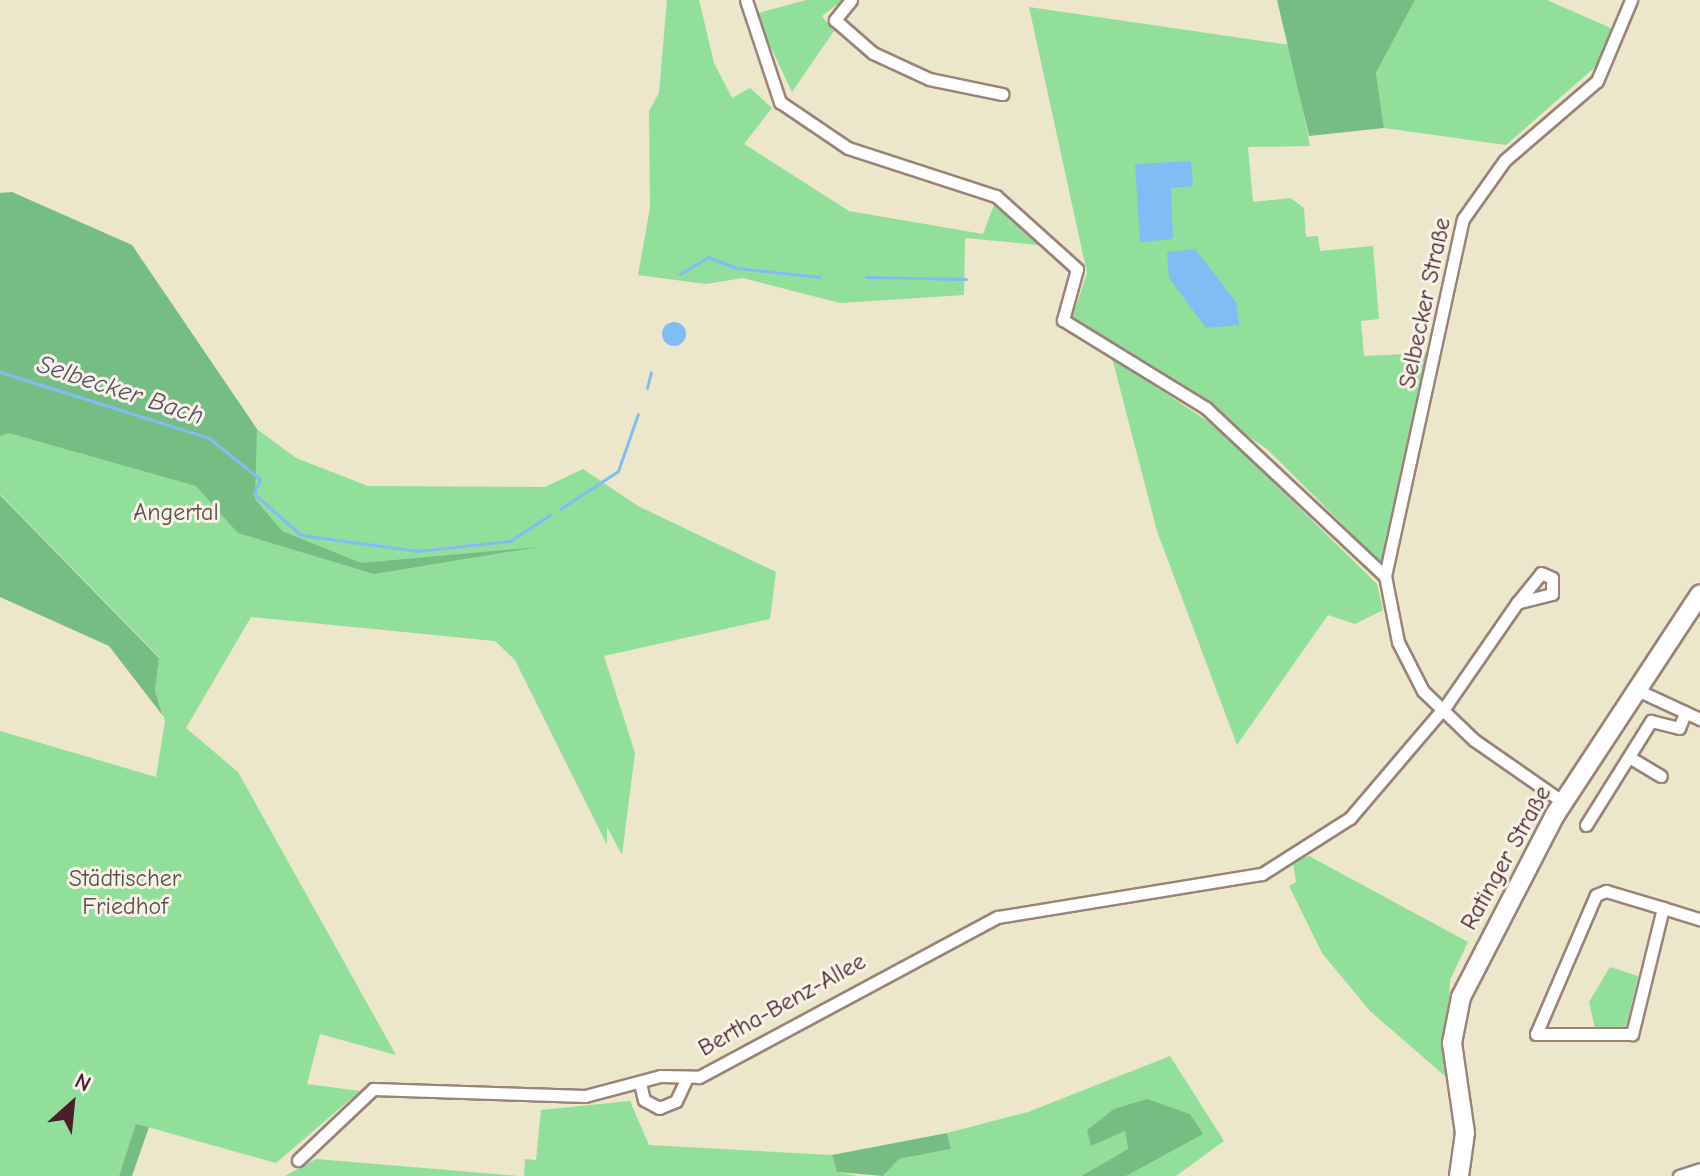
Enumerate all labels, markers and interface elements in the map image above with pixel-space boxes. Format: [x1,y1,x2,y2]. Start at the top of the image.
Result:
street label: Selbecker Straße [1393,215,1457,391]
water label: Selbecker Bach [33,349,207,433]
park label: Angertal [133,499,219,527]
street label: Ratinger Straße [1455,781,1557,935]
park label: Städtischer Friedhof [69,865,181,921]
street label: Bertha-Benz-Allee [693,947,871,1063]
north arrow [32,1064,112,1144]
text: N [71,1068,95,1097]

